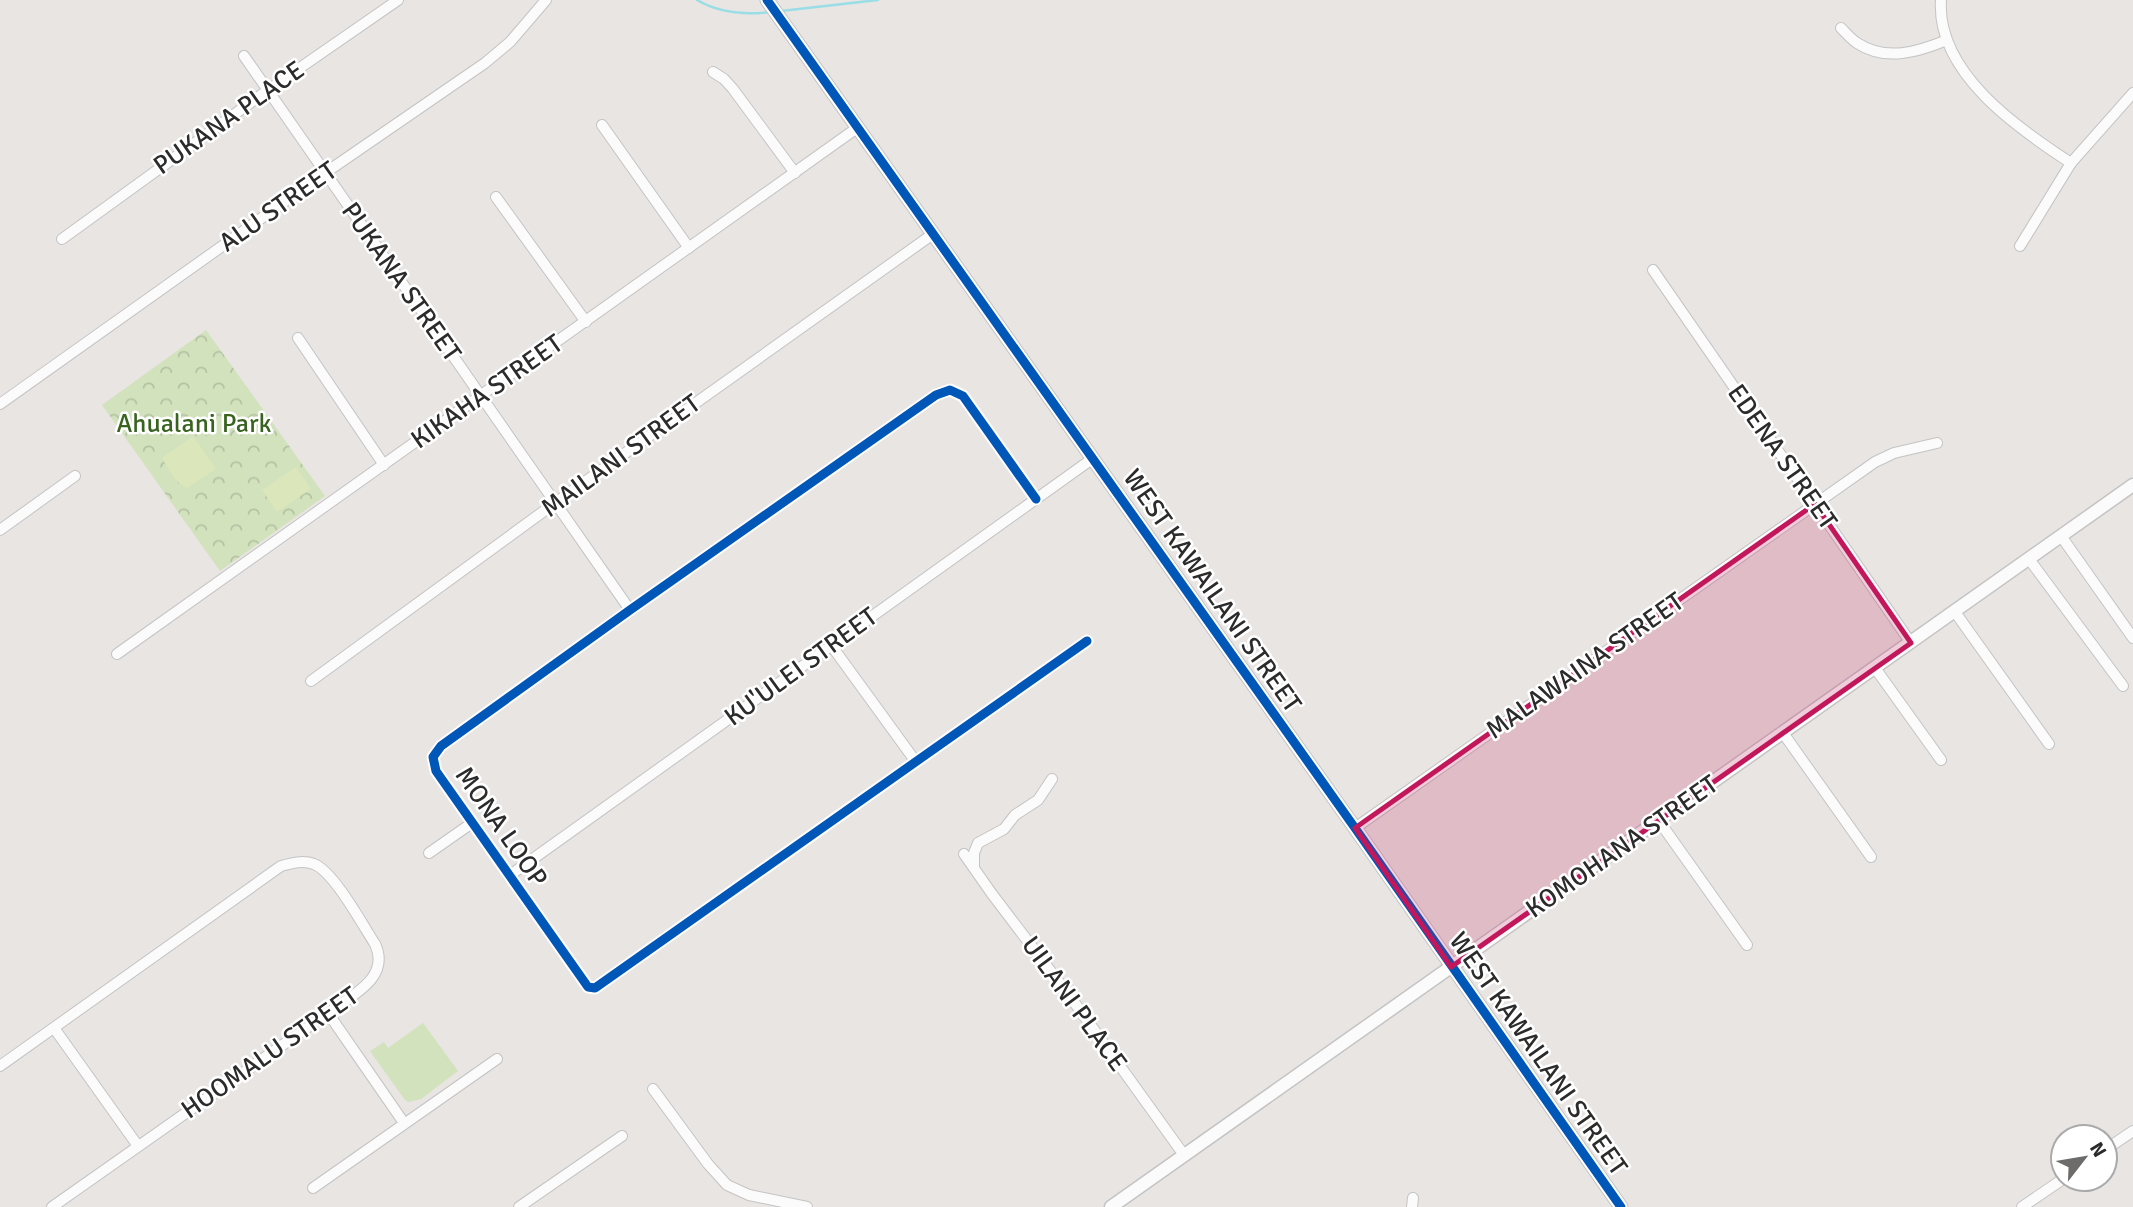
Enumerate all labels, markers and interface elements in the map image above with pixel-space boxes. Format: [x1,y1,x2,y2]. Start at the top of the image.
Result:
street label: PUKANA PLACE [147,54,311,182]
street label: ALU STREET [213,155,343,259]
street label: PUKANA STREET [334,196,468,368]
street label: KIKAHA STREET [405,328,569,456]
street label: EDENA STREET [1720,378,1844,536]
street label: MAILANI STREET [535,387,707,525]
park label: Ahualani Park [116,408,272,440]
street label: WEST KAWAILANI STREET [1116,463,1308,719]
street label: MALAWAINA STREET [1480,586,1690,746]
street label: KU'ULEI STREET [718,601,884,733]
street label: MONA LOOP [448,761,554,893]
street label: KOMOHANA STREET [1520,769,1725,925]
street label: WEST KAWAILANI STREET [1442,926,1634,1182]
street label: UILANI PLACE [1014,930,1134,1078]
street label: HOOMALU STREET [175,980,365,1126]
north arrow [2049,1123,2119,1193]
text: N [2084,1138,2111,1162]

